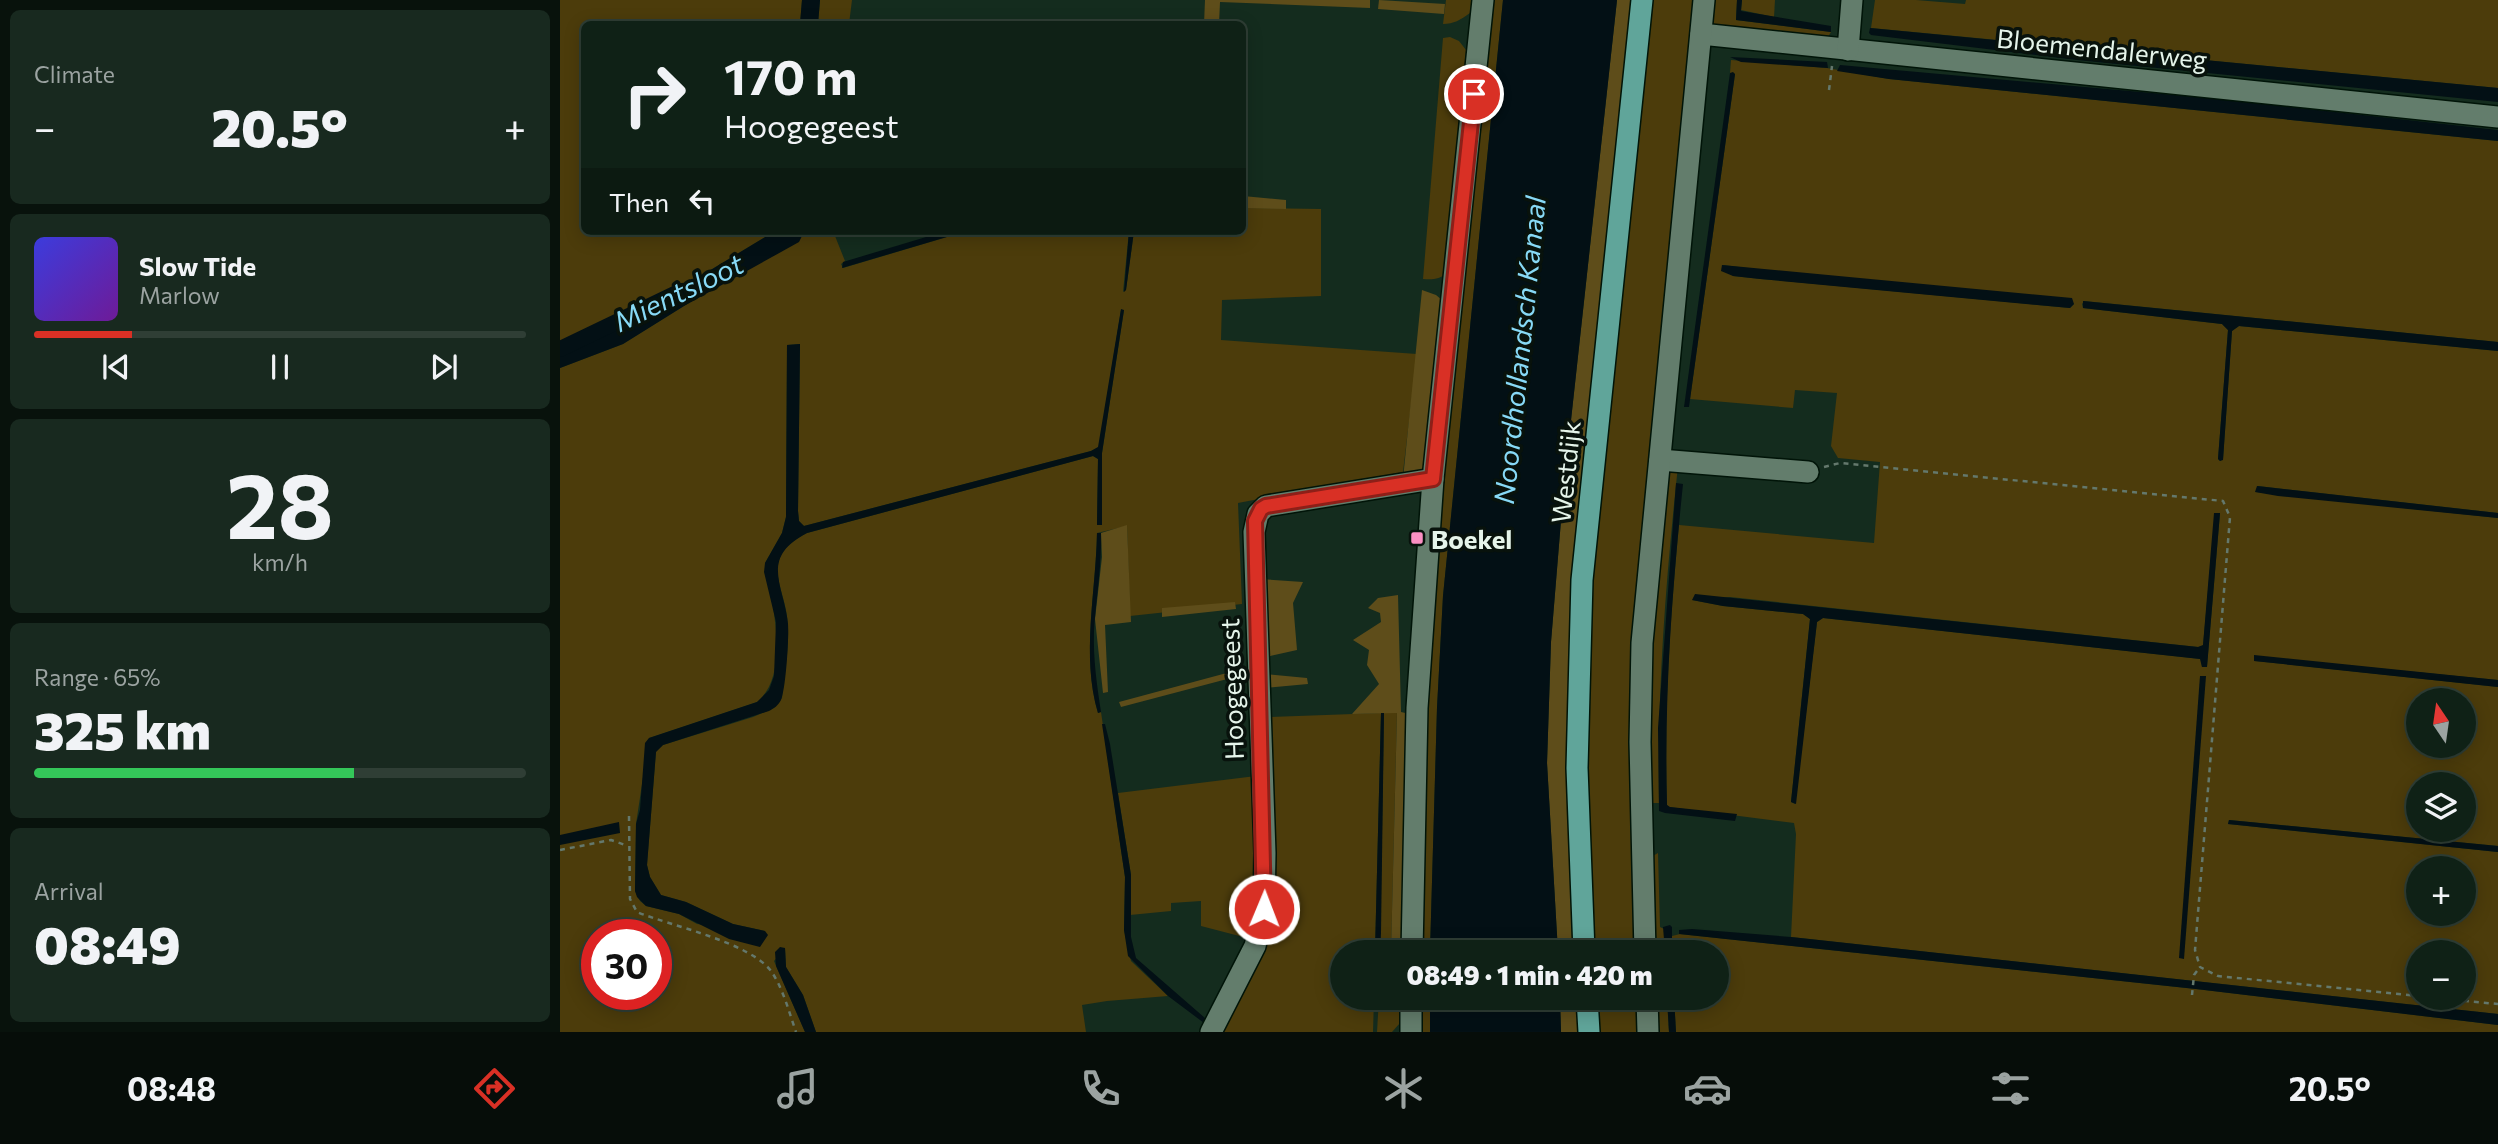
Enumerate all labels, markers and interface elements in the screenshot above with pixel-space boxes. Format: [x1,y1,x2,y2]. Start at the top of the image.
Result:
street label: Bloemendalerweg [1995,22,2209,74]
text: 170 m [724,45,857,105]
icon: right [609,49,700,140]
text: Climate [34,60,115,88]
pin [1444,64,1504,124]
icon: arrive [1455,75,1493,113]
text: 20.5° [211,94,348,158]
text: − [34,103,56,150]
text: + [504,103,526,150]
text: Hoogegeest [724,105,899,145]
icon: left [683,182,721,220]
text: Then [609,186,669,217]
water label: Noordhollandsch Kanaal [1486,194,1552,506]
water label: Mientsloot [607,246,749,338]
text: Slow Tide [139,250,256,281]
text: Marlow [139,281,220,309]
icon: previous [97,348,135,386]
icon: pause [261,348,299,386]
icon: next [425,348,463,386]
street label: Westdijk [1544,419,1586,525]
text: 28 [226,446,334,558]
place label: Boekel [1431,523,1512,554]
marker: Boekel [1409,530,1425,546]
text: km/h [252,548,308,576]
street label: Hoogegeest [1213,618,1249,760]
text: Range · 65% [34,663,161,691]
north arrow [2406,688,2476,758]
map controls [2406,688,2476,1010]
text: 325 km [34,697,211,761]
button: layers [2406,772,2476,842]
button: + [2406,856,2476,926]
position arrow [1227,872,1301,946]
text: Arrival [34,877,104,905]
text: 08:49 [34,911,181,975]
speed limit sign: 30 [581,919,672,1010]
button: − [2406,940,2476,1010]
text: 08:49 · 1 min · 420 m [1406,959,1653,990]
icon: directions [470,1064,519,1113]
icon: music [773,1064,822,1113]
icon: phone [1076,1064,1125,1113]
icon: climate [1379,1064,1428,1113]
icon: car [1683,1064,1732,1113]
icon: filters [1986,1064,2035,1113]
text: 08:48 [127,1068,216,1108]
text: 20.5° [2289,1068,2371,1108]

